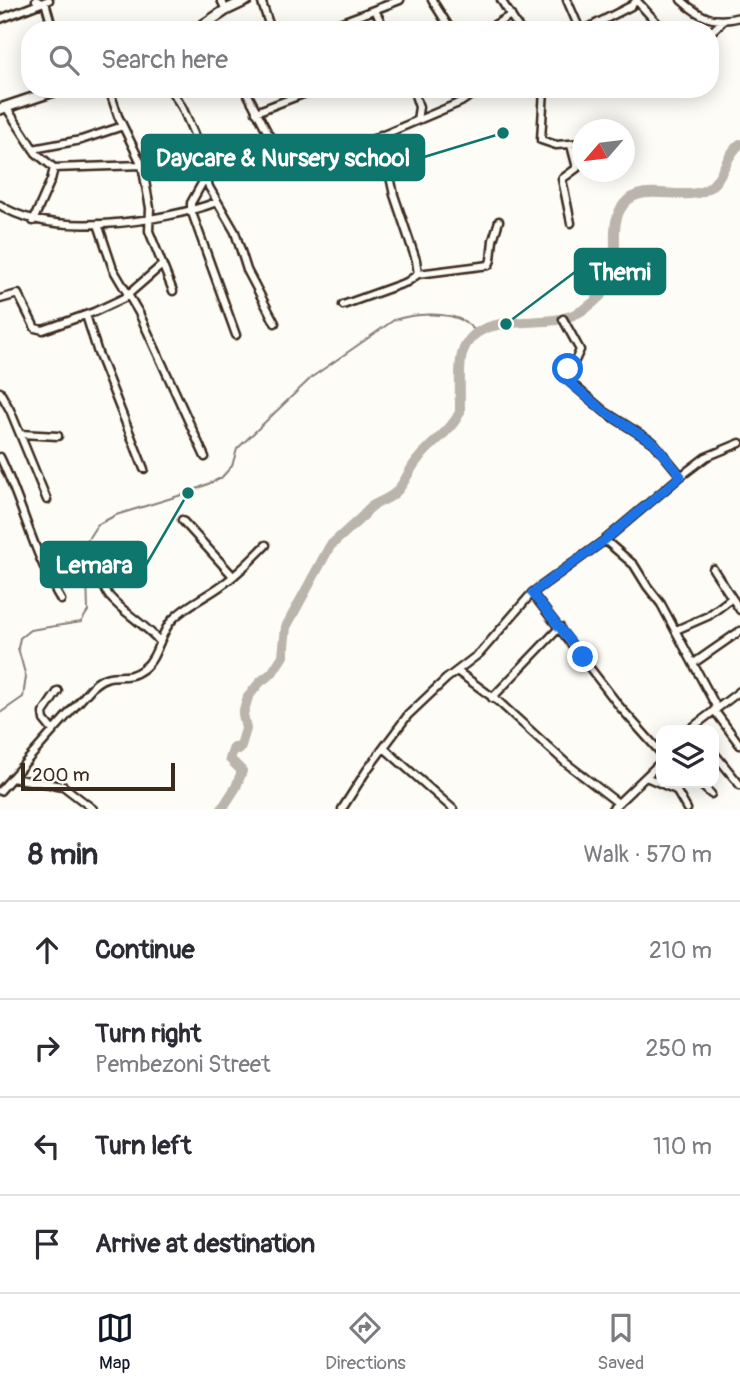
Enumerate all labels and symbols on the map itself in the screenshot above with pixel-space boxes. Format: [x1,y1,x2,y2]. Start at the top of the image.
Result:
north arrow [572,119,635,182]
callout: Daycare & Nursery school [142,135,424,180]
text: Daycare & Nursery school [156,144,410,173]
callout: Themi [575,249,665,294]
text: Themi [588,258,651,287]
route start [552,353,583,384]
callout: Lemara [41,542,146,587]
text: Lemara [55,551,133,580]
route end [567,641,598,672]
scale bar [21,760,175,792]

